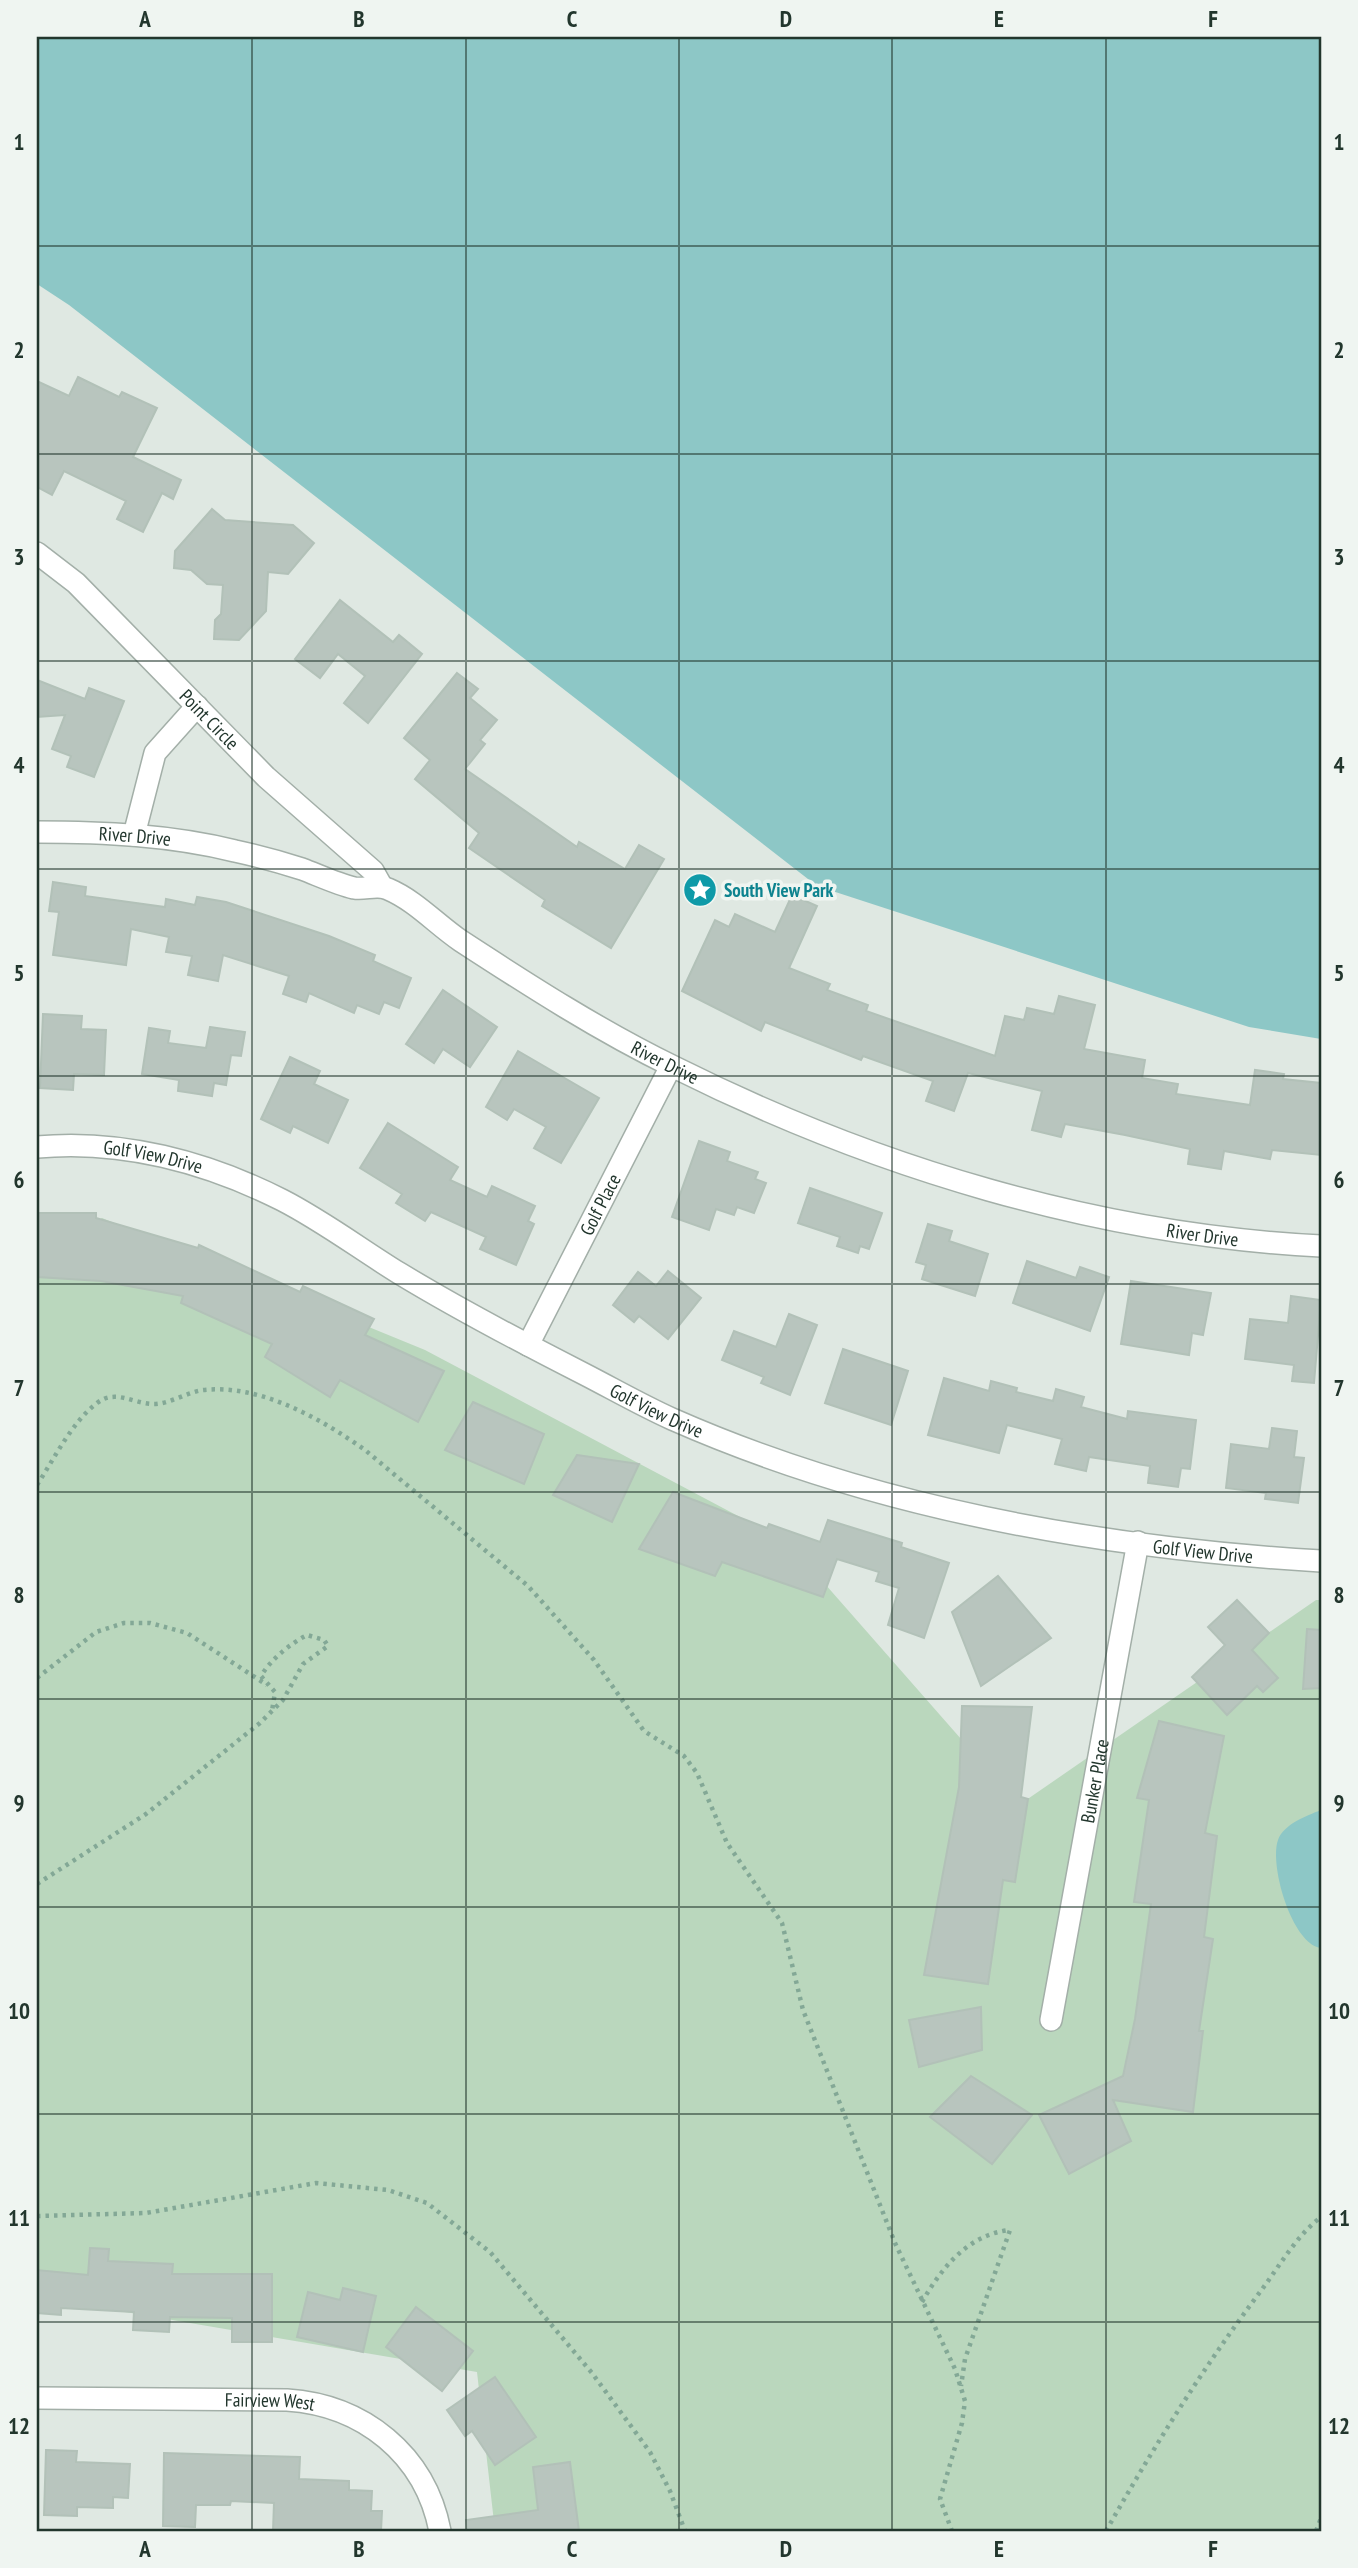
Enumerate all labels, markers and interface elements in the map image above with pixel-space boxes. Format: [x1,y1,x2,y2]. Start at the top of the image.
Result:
text: A [138,4,151,33]
text: B [353,4,365,33]
text: C [567,4,578,33]
text: D [780,4,792,33]
text: E [994,4,1004,33]
text: F [1208,4,1218,33]
text: 1 [14,127,25,156]
text: 1 [1334,127,1345,156]
text: 2 [14,335,25,364]
text: 2 [1334,335,1345,364]
text: 3 [14,542,25,571]
text: 3 [1334,542,1345,571]
street label: Point Circle [175,684,244,755]
text: 4 [14,750,25,779]
text: 4 [1334,750,1345,779]
street label: River Drive [98,821,172,851]
place icon: South View Park [681,871,719,909]
place label: South View Park [724,878,834,902]
text: 5 [14,958,25,987]
text: 5 [1334,958,1345,987]
street label: River Drive [627,1035,703,1089]
street label: Golf View Drive [102,1135,206,1178]
text: 6 [14,1165,25,1194]
text: 6 [1334,1165,1345,1194]
street label: Golf Place [574,1169,626,1239]
street label: River Drive [1165,1218,1240,1251]
text: 7 [14,1373,25,1402]
text: 7 [1334,1373,1345,1402]
street label: Golf View Drive [606,1378,707,1443]
street label: Golf View Drive [1152,1534,1254,1568]
text: 8 [14,1580,25,1609]
text: 8 [1334,1580,1345,1609]
street label: Bunker Place [1075,1737,1114,1825]
text: 9 [14,1788,25,1817]
text: 9 [1334,1788,1345,1817]
text: 10 [8,1996,30,2025]
text: 10 [1328,1996,1350,2025]
text: 11 [8,2203,30,2232]
text: 11 [1328,2203,1350,2232]
street label: Fairview West [225,2388,318,2416]
text: 12 [8,2411,30,2440]
text: 12 [1328,2411,1350,2440]
text: A [138,2534,151,2563]
text: B [353,2534,365,2563]
text: C [567,2534,578,2563]
text: D [780,2534,792,2563]
text: E [994,2534,1004,2563]
text: F [1208,2534,1218,2563]

